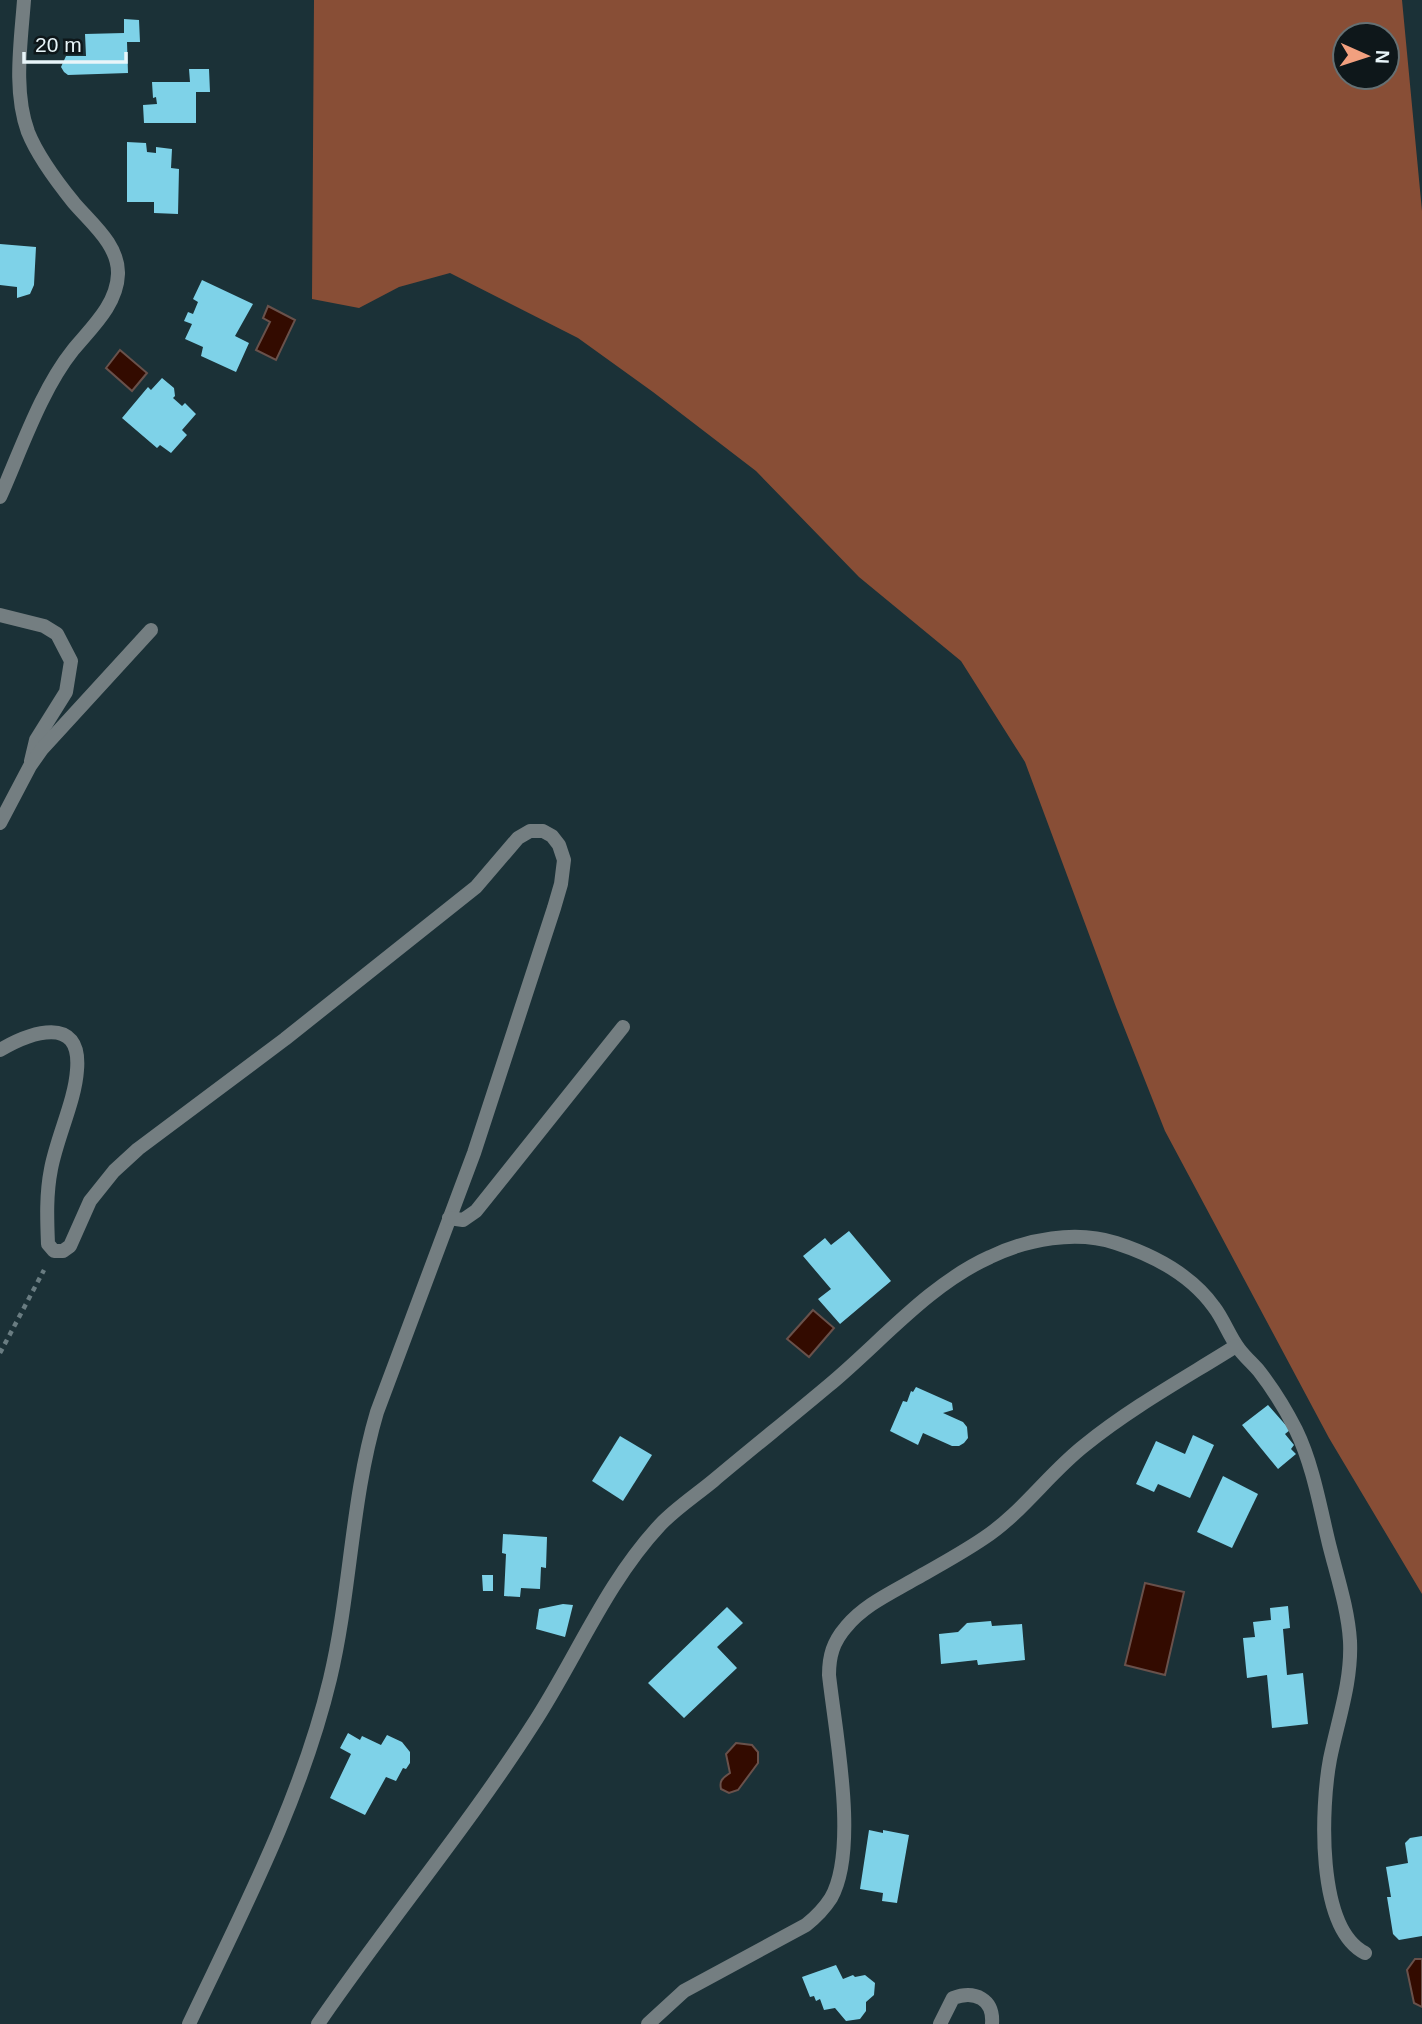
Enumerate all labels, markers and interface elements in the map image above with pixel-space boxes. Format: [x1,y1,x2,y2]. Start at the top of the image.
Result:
scale bar [24,21,126,65]
north arrow [1331,21,1401,91]
text: 20 m [35,33,82,56]
text: N [1372,49,1393,64]

